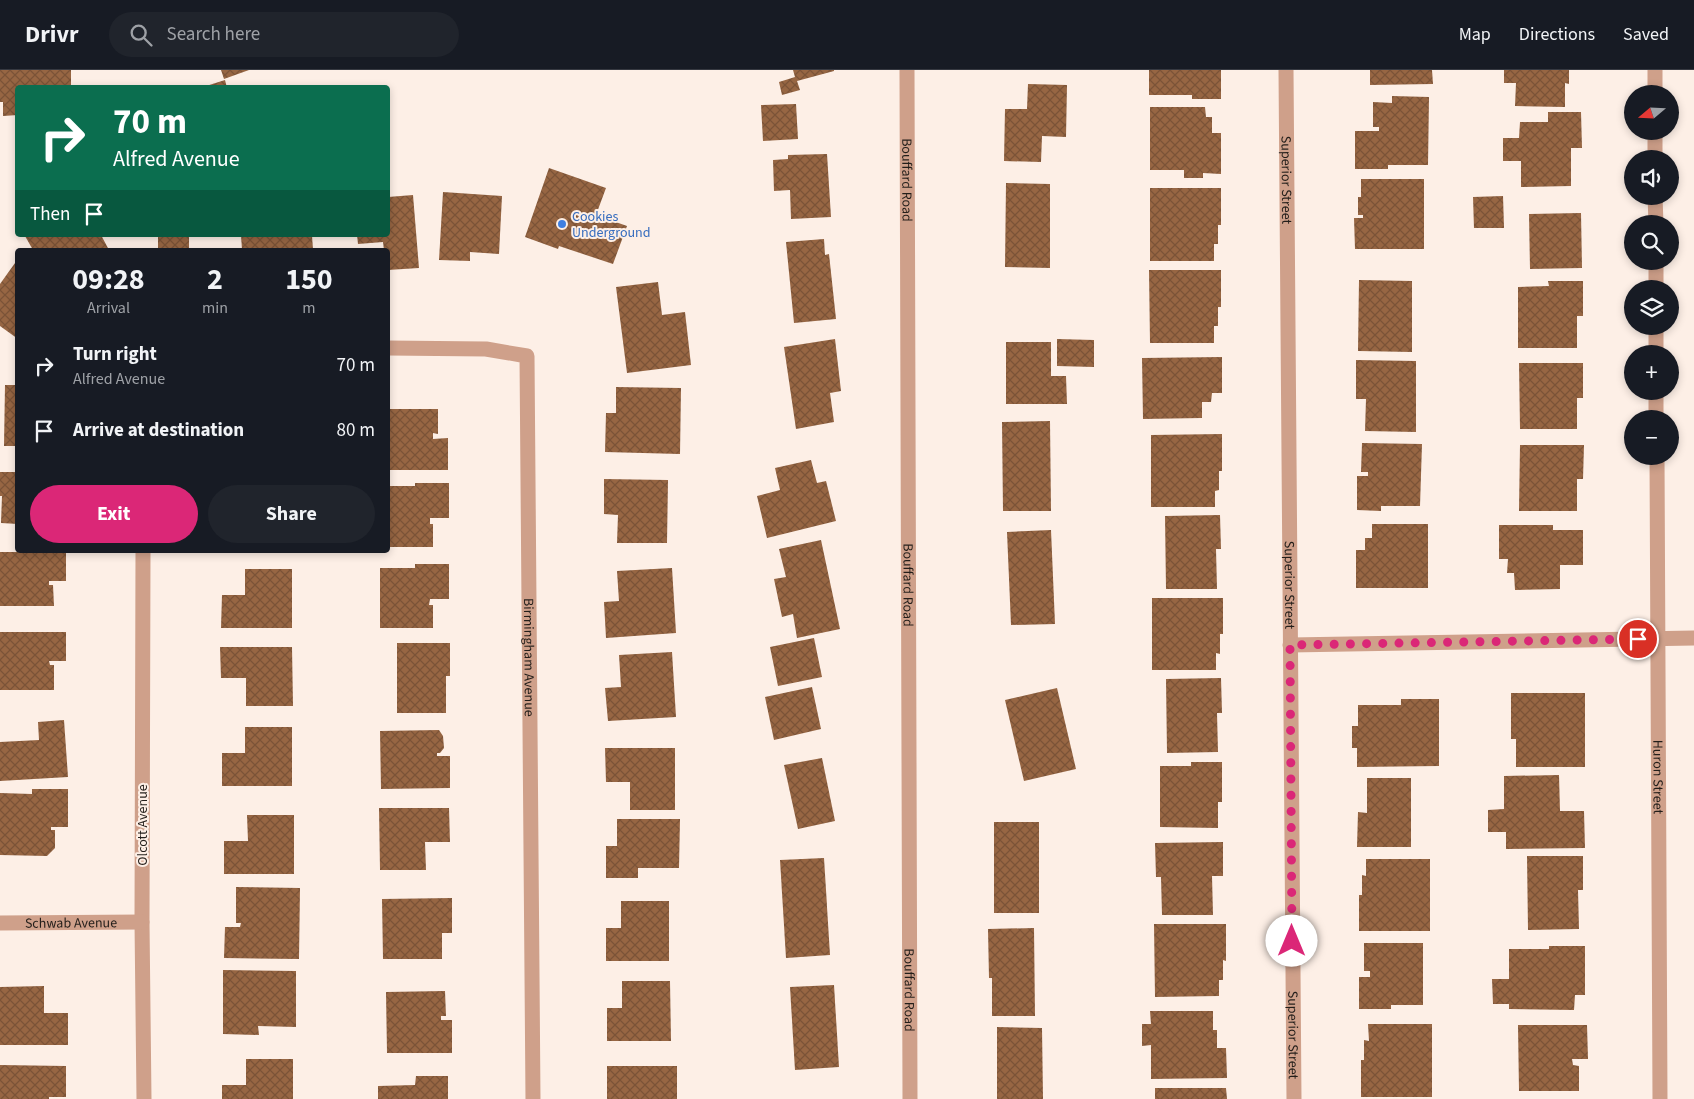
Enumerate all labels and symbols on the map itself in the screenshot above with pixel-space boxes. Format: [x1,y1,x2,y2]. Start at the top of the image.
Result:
north arrow [1624,85,1679,140]
street label: Superior Street [1276,136,1296,225]
street label: Bouffard Road [896,138,916,222]
place label: Cookies Underground [572,207,651,243]
marker: Cookies Underground [556,218,568,230]
street label: Superior Street [1279,541,1299,630]
street label: Bouffard Road [897,543,918,627]
street label: Birmingham Avenue [518,598,539,717]
pin [1617,618,1659,660]
street label: Huron Street [1647,740,1668,815]
street label: Olcott Avenue [133,784,153,866]
street label: Schwab Avenue [25,913,117,934]
position arrow [1265,914,1317,966]
street label: Bouffard Road [899,948,919,1032]
street label: Superior Street [1282,991,1303,1080]

